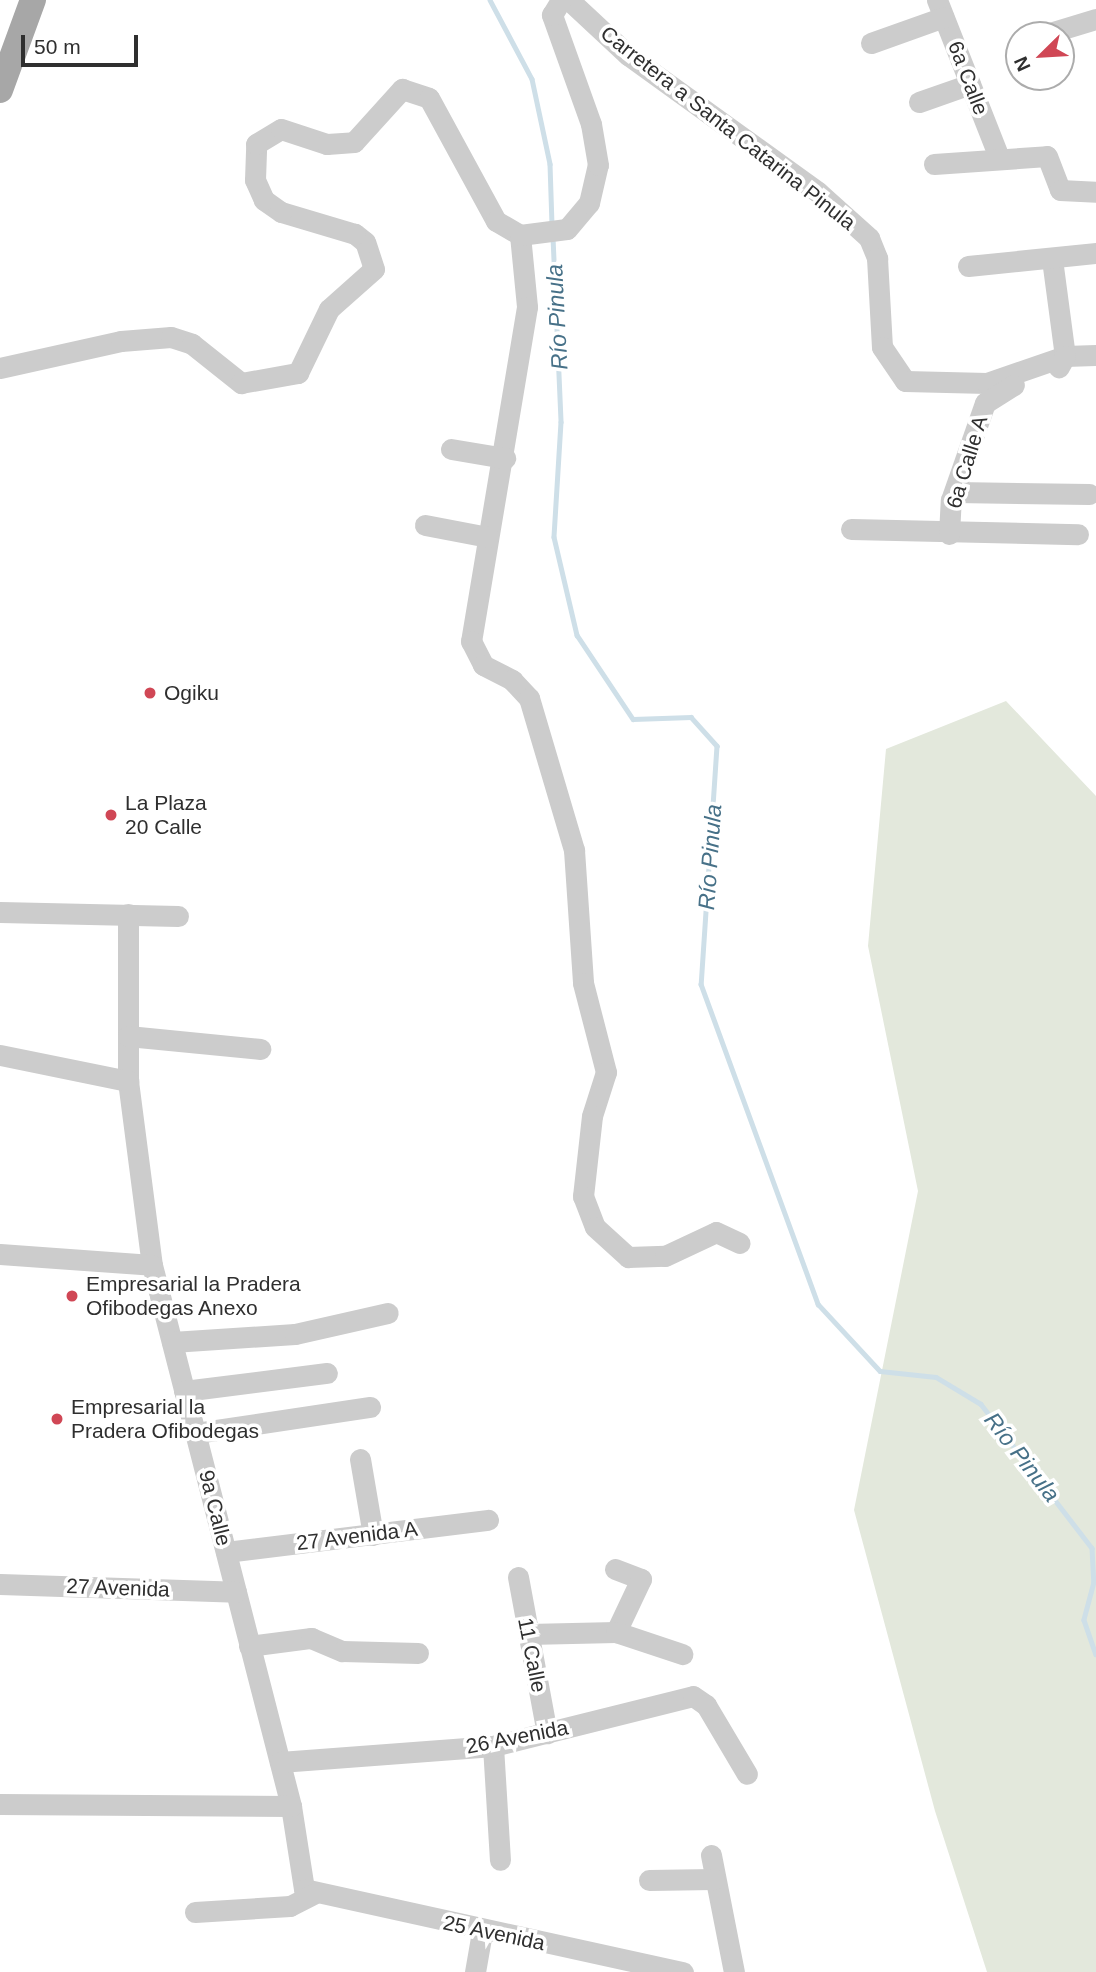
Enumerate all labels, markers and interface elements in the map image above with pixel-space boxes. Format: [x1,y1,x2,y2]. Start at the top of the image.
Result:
scale bar [24,21,142,65]
street label: Carretera a Santa Catarina Pinula [596,21,860,235]
north arrow [1005,21,1075,91]
text: 50 m [34,35,81,58]
street label: 6a Calle [942,38,994,118]
text: N [1010,53,1035,74]
water label: Río Pinula [540,263,574,371]
street label: 6a Calle A [941,412,993,512]
place label: Ogiku [164,680,219,706]
marker: Ogiku [142,685,158,701]
place label: La Plaza 20 Calle [125,790,207,840]
water label: Río Pinula [693,803,727,911]
marker: La Plaza 20 Calle [103,807,119,823]
place label: Empresarial la Pradera Ofibodegas Anexo [86,1271,301,1321]
marker: Empresarial la Pradera Ofibodegas Anexo [64,1288,80,1304]
place label: Empresarial la Pradera Ofibodegas [71,1394,259,1444]
water label: Río Pinula [978,1407,1066,1507]
marker: Empresarial la Pradera Ofibodegas [49,1411,65,1427]
street label: 9a Calle [193,1468,237,1548]
street label: 27 Avenida A [294,1516,420,1556]
street label: 27 Avenida [65,1574,171,1602]
street label: 11 Calle [512,1616,552,1694]
street label: 26 Avenida [463,1715,571,1759]
street label: 25 Avenida [440,1910,548,1956]

